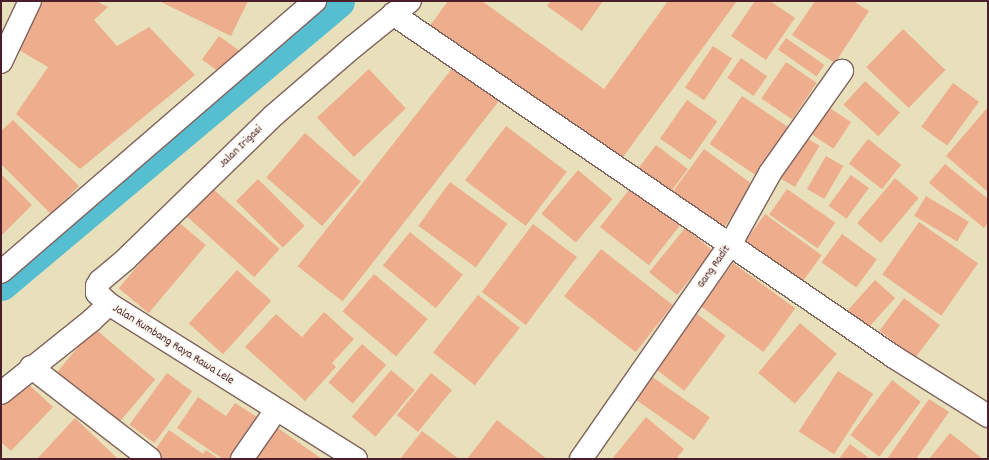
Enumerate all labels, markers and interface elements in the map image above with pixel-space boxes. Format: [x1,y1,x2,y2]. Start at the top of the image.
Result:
street label: Jalan Irigasi [216,123,266,171]
street label: Gang Radit [694,243,734,291]
street label: Jalan Kumbang Raya Rawa Lele [110,302,236,388]

